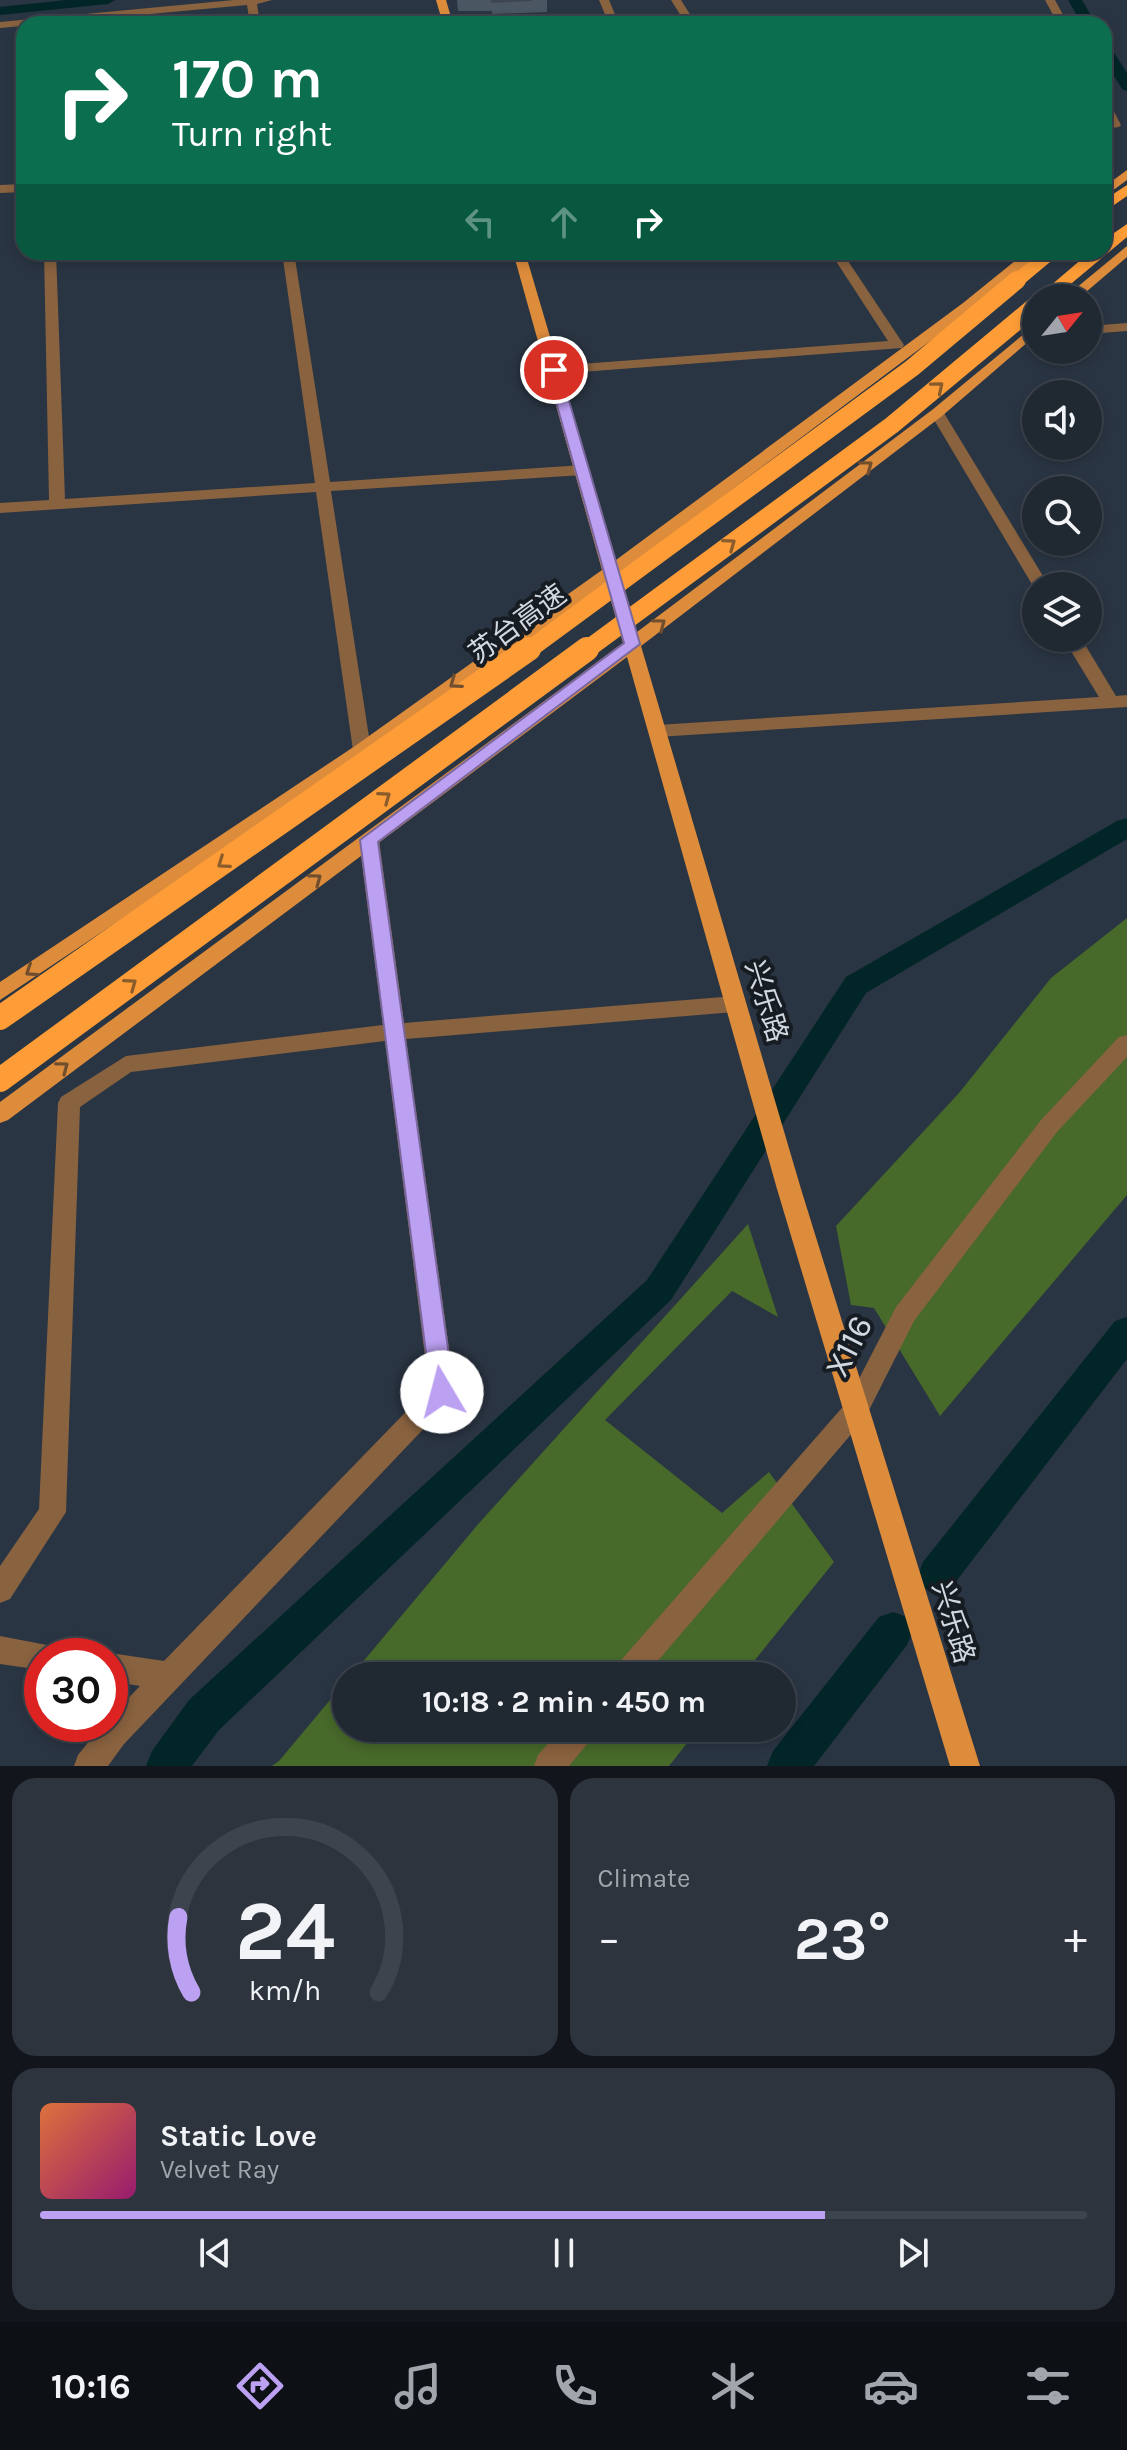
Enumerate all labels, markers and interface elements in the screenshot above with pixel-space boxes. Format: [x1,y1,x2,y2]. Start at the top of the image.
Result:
text: 170 m [172,46,323,111]
icon: right [40,48,144,152]
text: Turn right [172,113,332,155]
icon: left [458,200,502,244]
icon: ahead [542,200,586,244]
icon: right [626,200,670,244]
north arrow [1022,284,1102,364]
map controls [1022,284,1102,652]
pin [520,336,588,404]
icon: arrive [532,348,576,392]
button: sound [1022,380,1102,460]
one-way arrow [928,382,943,397]
one-way arrow [858,462,873,476]
button: search [1022,476,1102,556]
one-way arrow [722,539,736,553]
button: layers [1022,572,1102,652]
street label: 苏台高速 [462,577,572,670]
one-way arrow [651,619,666,633]
one-way arrow [449,673,463,688]
one-way arrow [377,792,391,807]
one-way arrow [217,853,231,868]
one-way arrow [308,874,322,889]
street label: 兴乐路 [738,956,795,1046]
one-way arrow [26,961,40,976]
one-way arrow [122,979,136,994]
one-way arrow [54,1063,68,1077]
street label: X116 [817,1309,881,1384]
position arrow [400,1350,484,1434]
street label: 兴乐路 [925,1577,982,1667]
speed limit sign: 30 [24,1638,128,1742]
text: 10:18 · 2 min · 450 m [422,1684,706,1720]
text: Climate [598,1863,690,1894]
text: 24 [235,1883,335,1980]
text: 23° [794,1904,891,1974]
text: − [598,1913,621,1964]
text: + [1064,1913,1087,1964]
text: km/h [249,1974,321,2007]
text: Static Love [160,2118,317,2154]
text: Velvet Ray [160,2154,279,2185]
icon: previous [193,2231,237,2275]
icon: pause [542,2231,586,2275]
icon: next [891,2231,935,2275]
icon: directions [232,2358,288,2414]
icon: music [390,2358,446,2414]
icon: phone [547,2358,603,2414]
icon: climate [705,2358,761,2414]
icon: car [863,2358,919,2414]
icon: filters [1020,2358,1076,2414]
text: 10:16 [51,2365,131,2407]

